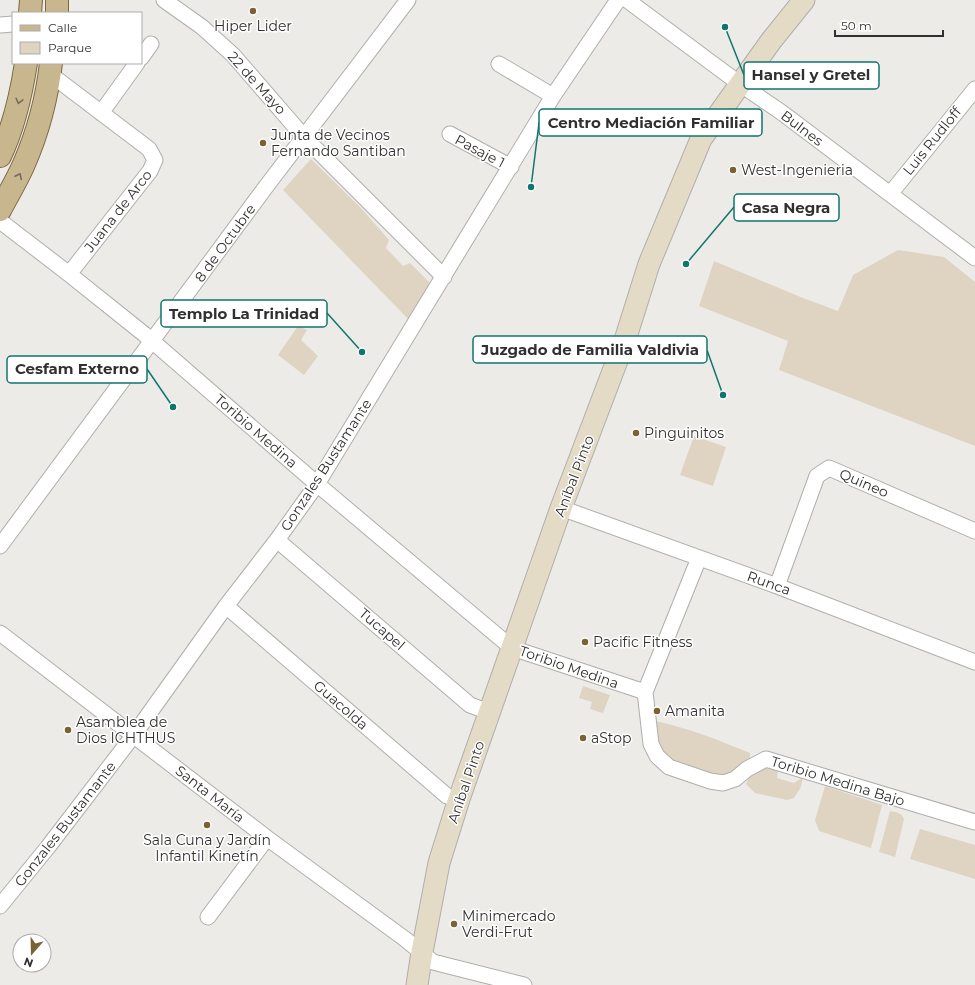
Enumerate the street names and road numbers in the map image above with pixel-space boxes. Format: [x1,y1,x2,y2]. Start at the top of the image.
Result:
street label: 22 de Mayo [224,48,290,118]
street label: Luis Rudloff [899,102,966,179]
street label: Bulnes [777,106,827,150]
street label: Pasaje 1 [452,130,508,172]
street label: Juana de Arco [80,166,156,257]
street label: 8 de Octubre [191,200,259,286]
street label: Toribio Medina [211,390,301,472]
street label: Gonzales Bustamante [276,395,376,535]
street label: Aníbal Pinto [550,432,598,519]
street label: Quineo [837,465,891,501]
street label: Runca [745,567,793,599]
street label: Tucapel [355,604,409,654]
street label: Toribio Medina [517,642,621,692]
street label: Guacolda [310,676,372,734]
street label: Aníbal Pinto [444,738,489,826]
street label: Toribio Medina Bajo [769,752,907,810]
street label: Gonzales Bustamante [10,758,120,890]
street label: Santa María [172,761,248,827]

